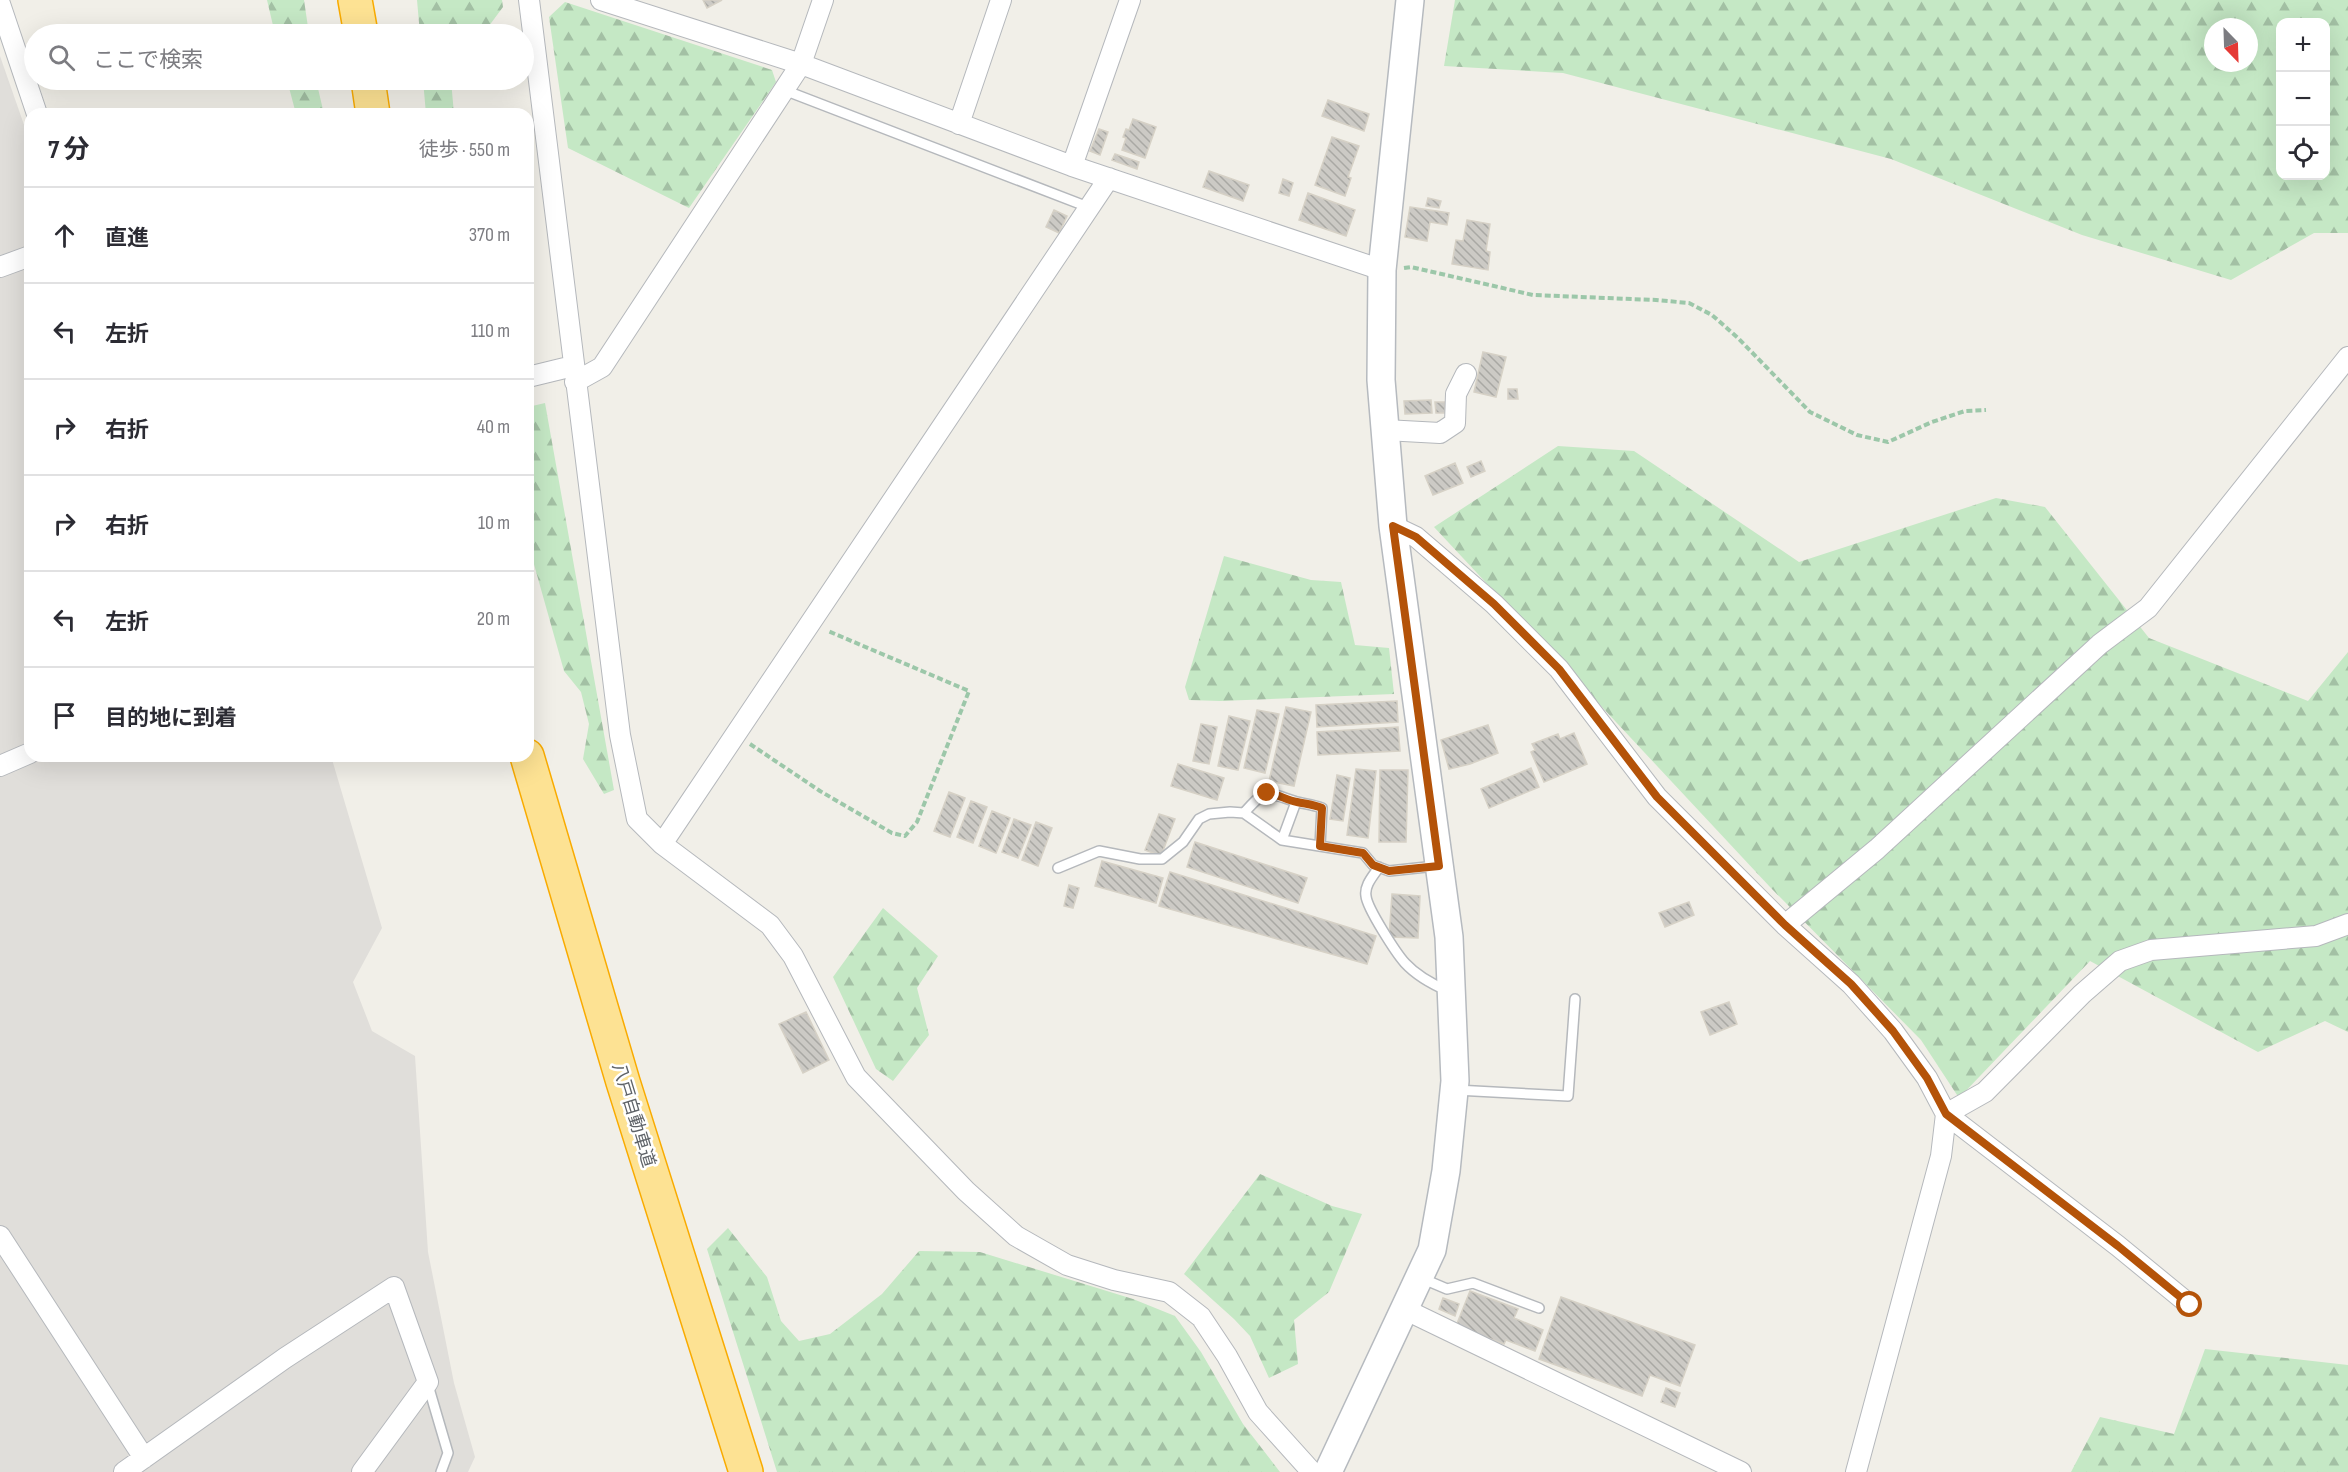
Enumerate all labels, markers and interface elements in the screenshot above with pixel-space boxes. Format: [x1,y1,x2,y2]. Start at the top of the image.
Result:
north arrow [2204,18,2258,72]
map controls [2276,18,2330,180]
button: + [2276,18,2330,72]
search box [24,24,534,90]
icon: search [45,41,78,74]
text: ここで検索 [93,47,203,74]
button: − [2276,72,2330,126]
button: locate [2276,126,2330,180]
text: 7 分 [48,135,89,166]
text: 徒歩 · 550 m [419,138,510,162]
icon: ahead [48,219,81,252]
text: 370 m [469,223,510,247]
text: 直進 [105,225,149,252]
icon: left [48,315,81,348]
text: 110 m [471,319,510,343]
text: 左折 [105,321,149,348]
icon: right [48,411,81,444]
text: 40 m [477,415,510,439]
text: 右折 [105,417,149,444]
icon: right [48,507,81,540]
text: 10 m [478,511,510,535]
text: 右折 [105,513,149,540]
icon: left [48,603,81,636]
text: 20 m [477,607,510,631]
text: 左折 [105,609,149,636]
icon: arrive [48,699,81,732]
text: 目的地に到着 [105,705,237,732]
route end [1253,779,1279,805]
street label: 八戸自動車道 [608,1060,659,1170]
route start [2176,1291,2202,1317]

